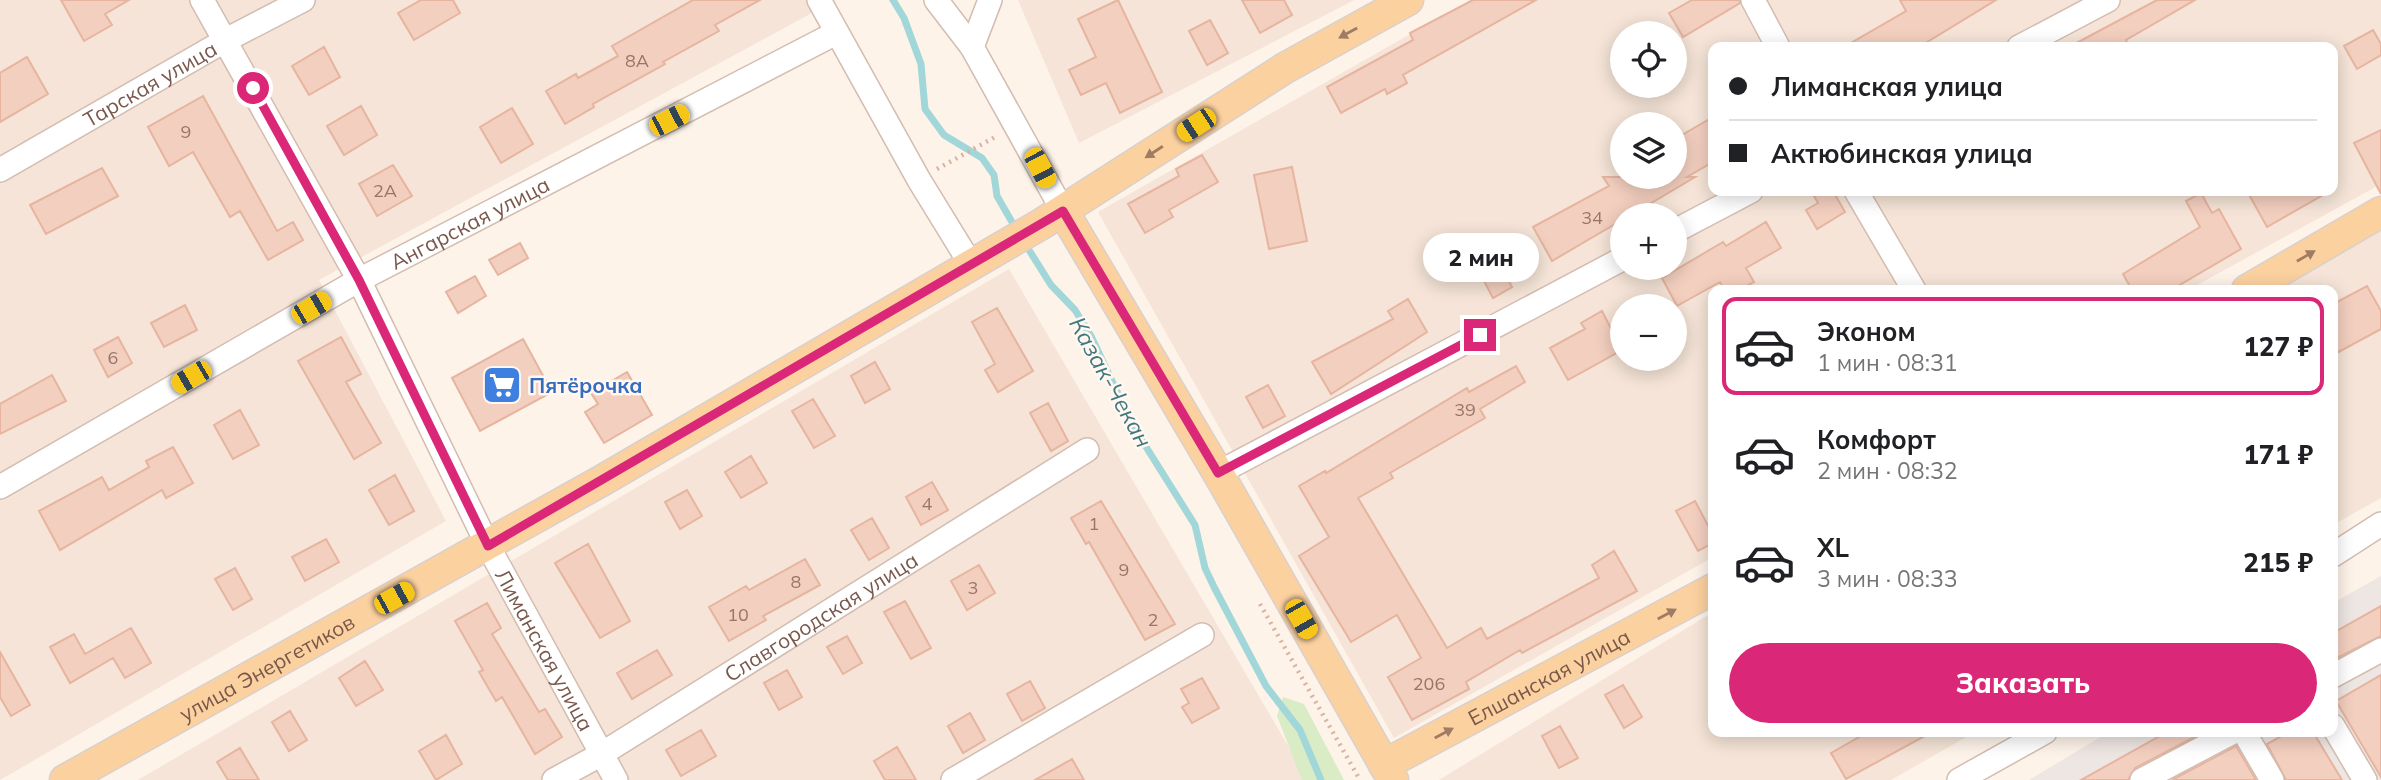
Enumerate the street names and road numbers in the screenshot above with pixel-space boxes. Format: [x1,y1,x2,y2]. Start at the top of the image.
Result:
street label: Тарская улица [79,35,221,132]
street label: Ангарская улица [386,171,554,275]
street label: Славгородская улица [719,546,923,687]
street label: Лиманская улица [490,564,600,735]
street label: улица Энергетиков [175,608,359,727]
street label: Елшанская улица [1463,623,1634,731]

